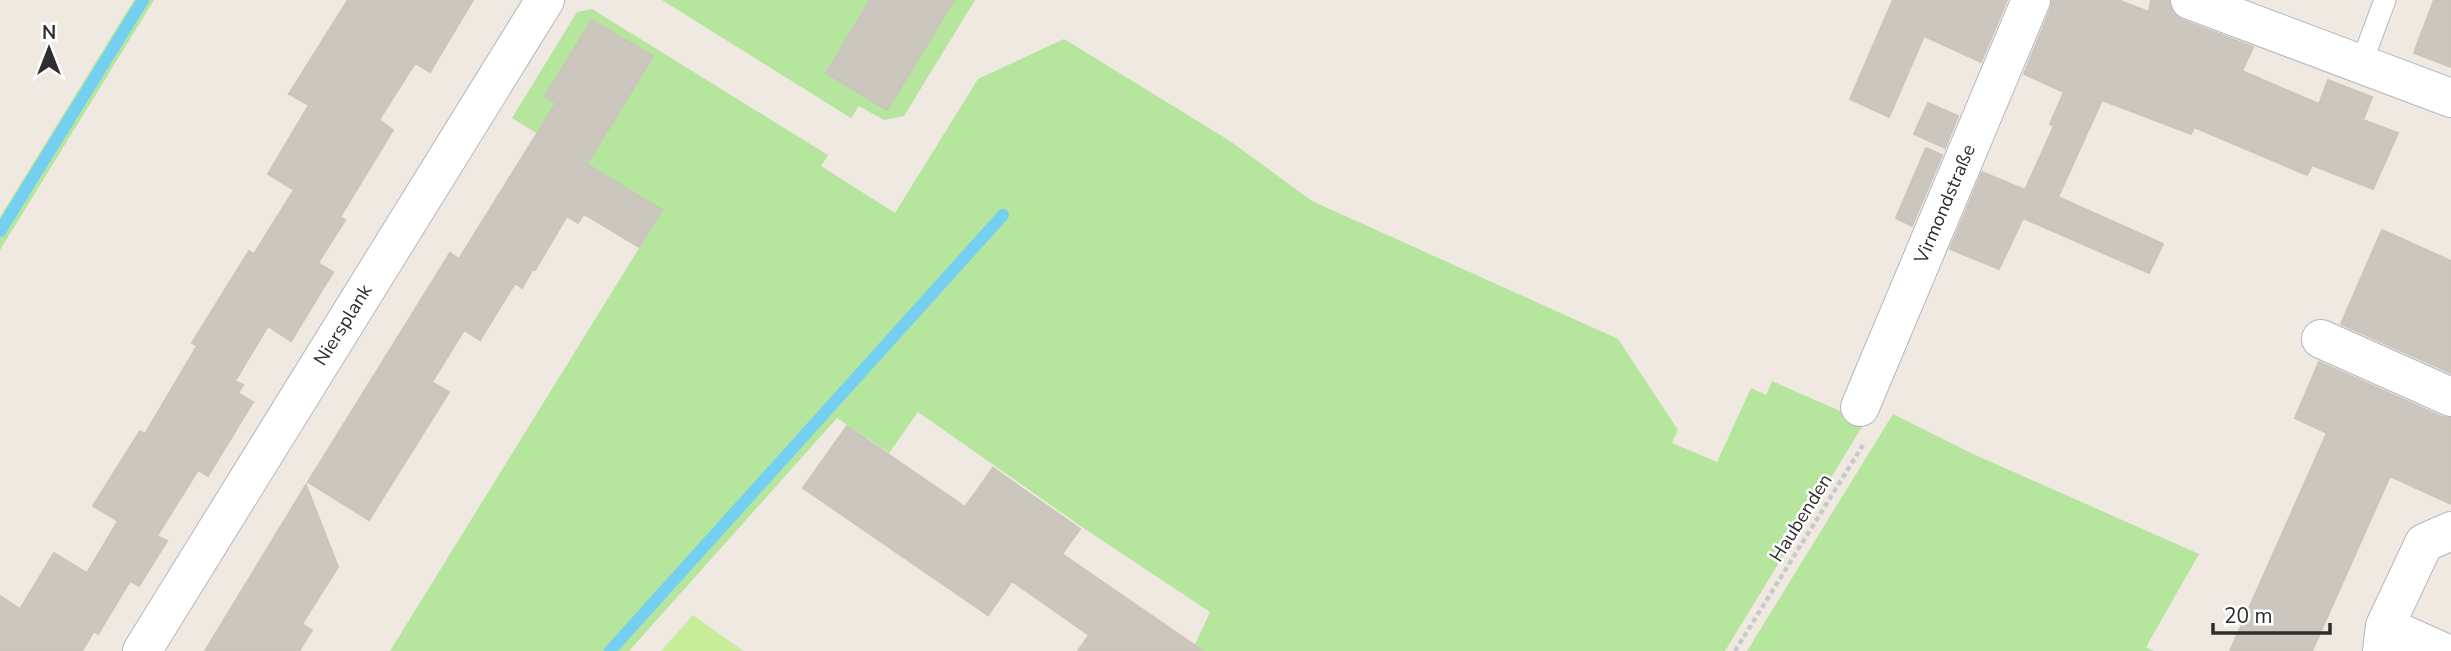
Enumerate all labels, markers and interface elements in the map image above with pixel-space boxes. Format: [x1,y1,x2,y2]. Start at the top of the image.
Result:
north arrow [14,14,84,84]
text: N [42,20,56,46]
street label: Virmondstraße [1908,140,1982,269]
street label: Niersplank [308,279,379,371]
street label: Haubenden [1764,469,1838,567]
scale bar [2213,592,2330,636]
text: 20 m [2224,602,2273,630]

